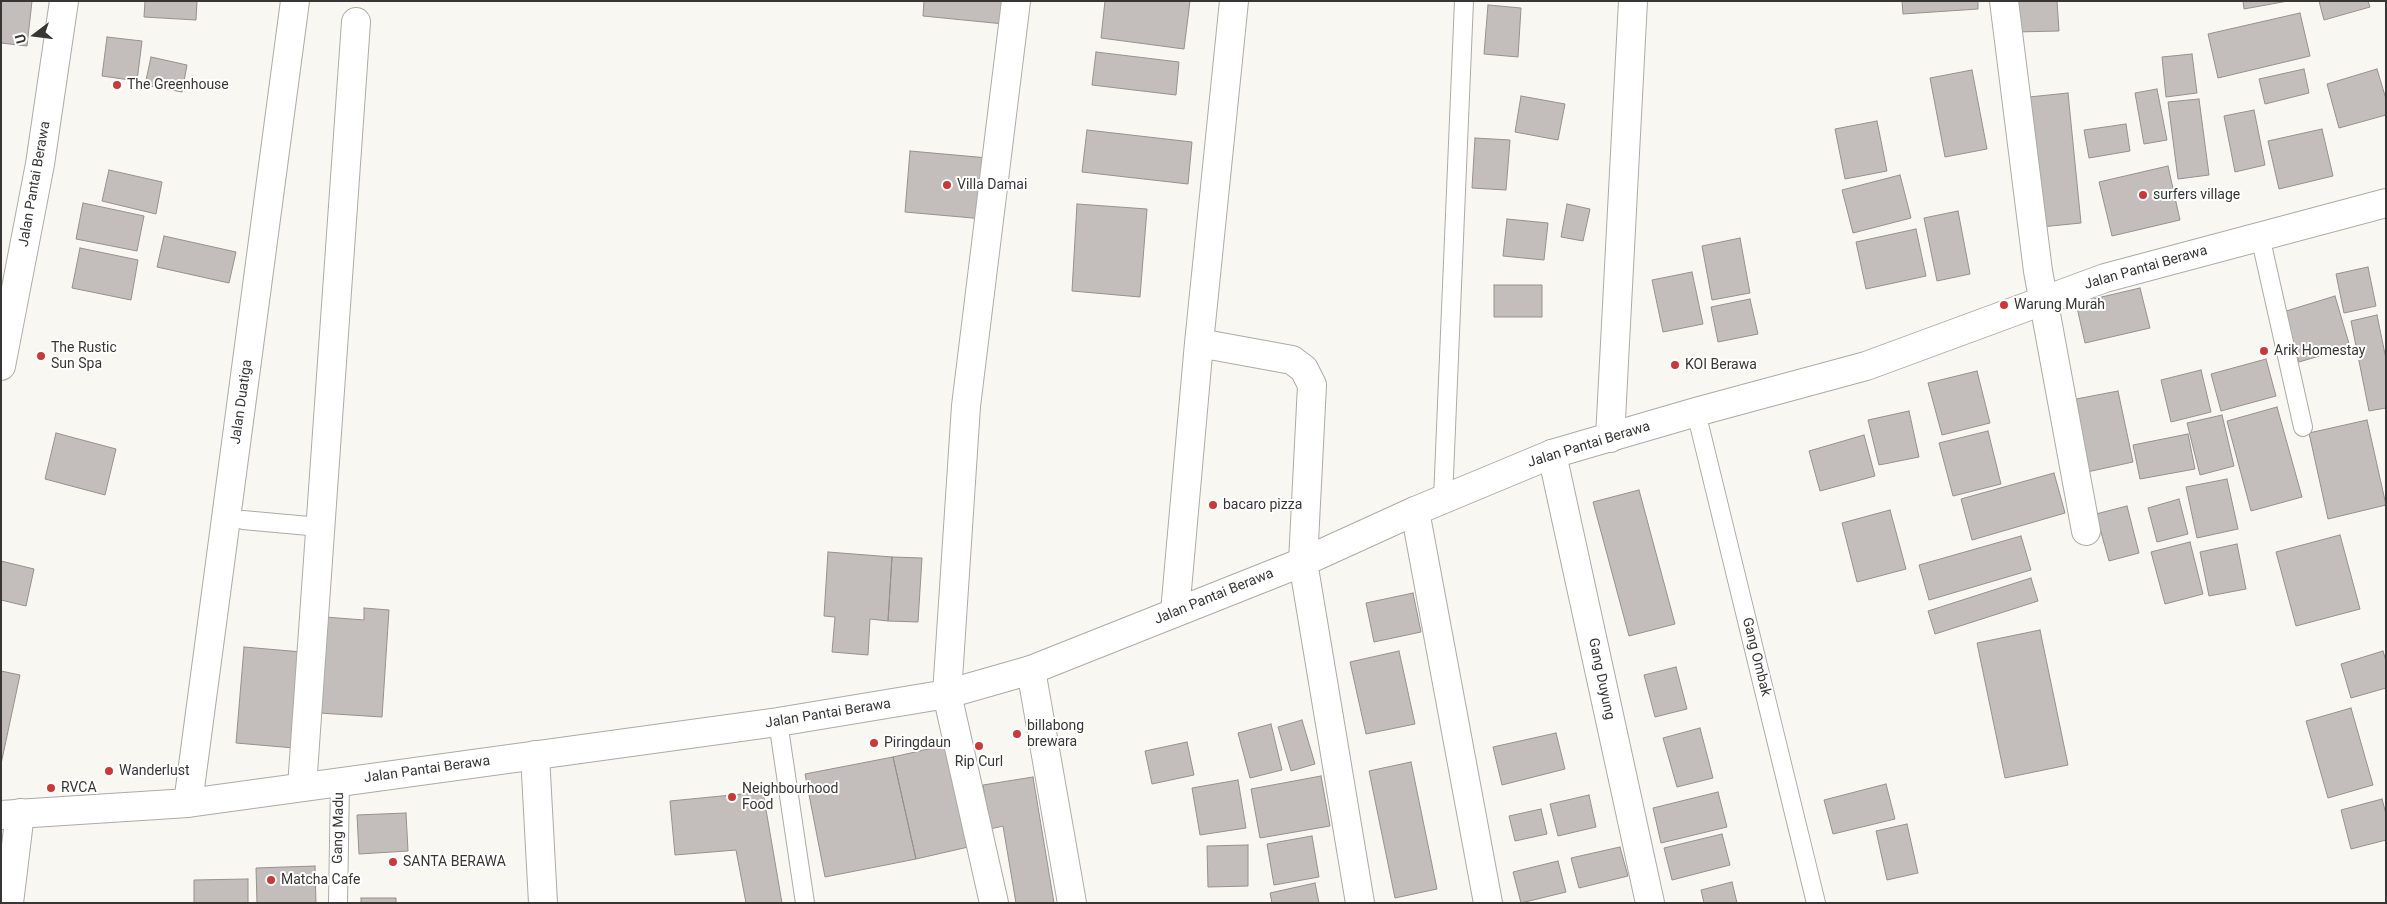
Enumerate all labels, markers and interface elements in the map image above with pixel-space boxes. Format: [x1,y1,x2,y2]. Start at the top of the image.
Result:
north arrow [10,10,60,60]
text: U [12,32,29,45]
place label: The Greenhouse [127,77,229,93]
marker: The Greenhouse [111,79,123,91]
street label: Jalan Pantai Berawa [16,120,54,248]
place label: Villa Damai [957,177,1027,193]
marker: Villa Damai [941,179,953,191]
place label: surfers village [2153,187,2240,203]
marker: surfers village [2137,189,2149,201]
street label: Jalan Pantai Berawa [2083,242,2209,294]
place label: Warung Murah [2014,297,2105,313]
marker: Warung Murah [1998,299,2010,311]
place label: The Rustic Sun Spa [51,340,117,372]
place label: Arik Homestay [2274,343,2365,359]
marker: Arik Homestay [2258,345,2270,357]
marker: The Rustic Sun Spa [35,350,47,362]
place label: KOI Berawa [1685,357,1757,373]
street label: Jalan Duatiga [228,358,256,446]
marker: KOI Berawa [1669,359,1681,371]
street label: Jalan Pantai Berawa [1526,418,1652,472]
place label: bacaro pizza [1223,497,1302,513]
marker: bacaro pizza [1207,499,1219,511]
street label: Jalan Pantai Berawa [1152,565,1276,629]
street label: Gang Ombak [1738,616,1774,698]
street label: Gang Duyung [1584,637,1618,721]
street label: Jalan Pantai Berawa [764,696,892,732]
place label: billabong brewara [1027,718,1084,750]
marker: billabong brewara [1011,728,1023,740]
place label: Piringdaun [884,735,951,751]
marker: Piringdaun [868,737,880,749]
marker: Rip Curl [973,740,985,752]
street label: Jalan Pantai Berawa [363,753,491,787]
place label: Rip Curl [955,754,1003,770]
place label: Wanderlust [119,763,190,779]
marker: Wanderlust [103,765,115,777]
place label: RVCA [61,780,97,796]
place label: Neighbourhood Food [742,781,838,814]
marker: RVCA [45,782,57,794]
marker: Neighbourhood Food [726,791,738,803]
street label: Gang Madu [330,792,348,864]
place label: SANTA BERAWA [403,854,506,870]
marker: SANTA BERAWA [387,856,399,868]
place label: Matcha Cafe [281,872,360,888]
marker: Matcha Cafe [265,874,277,886]

